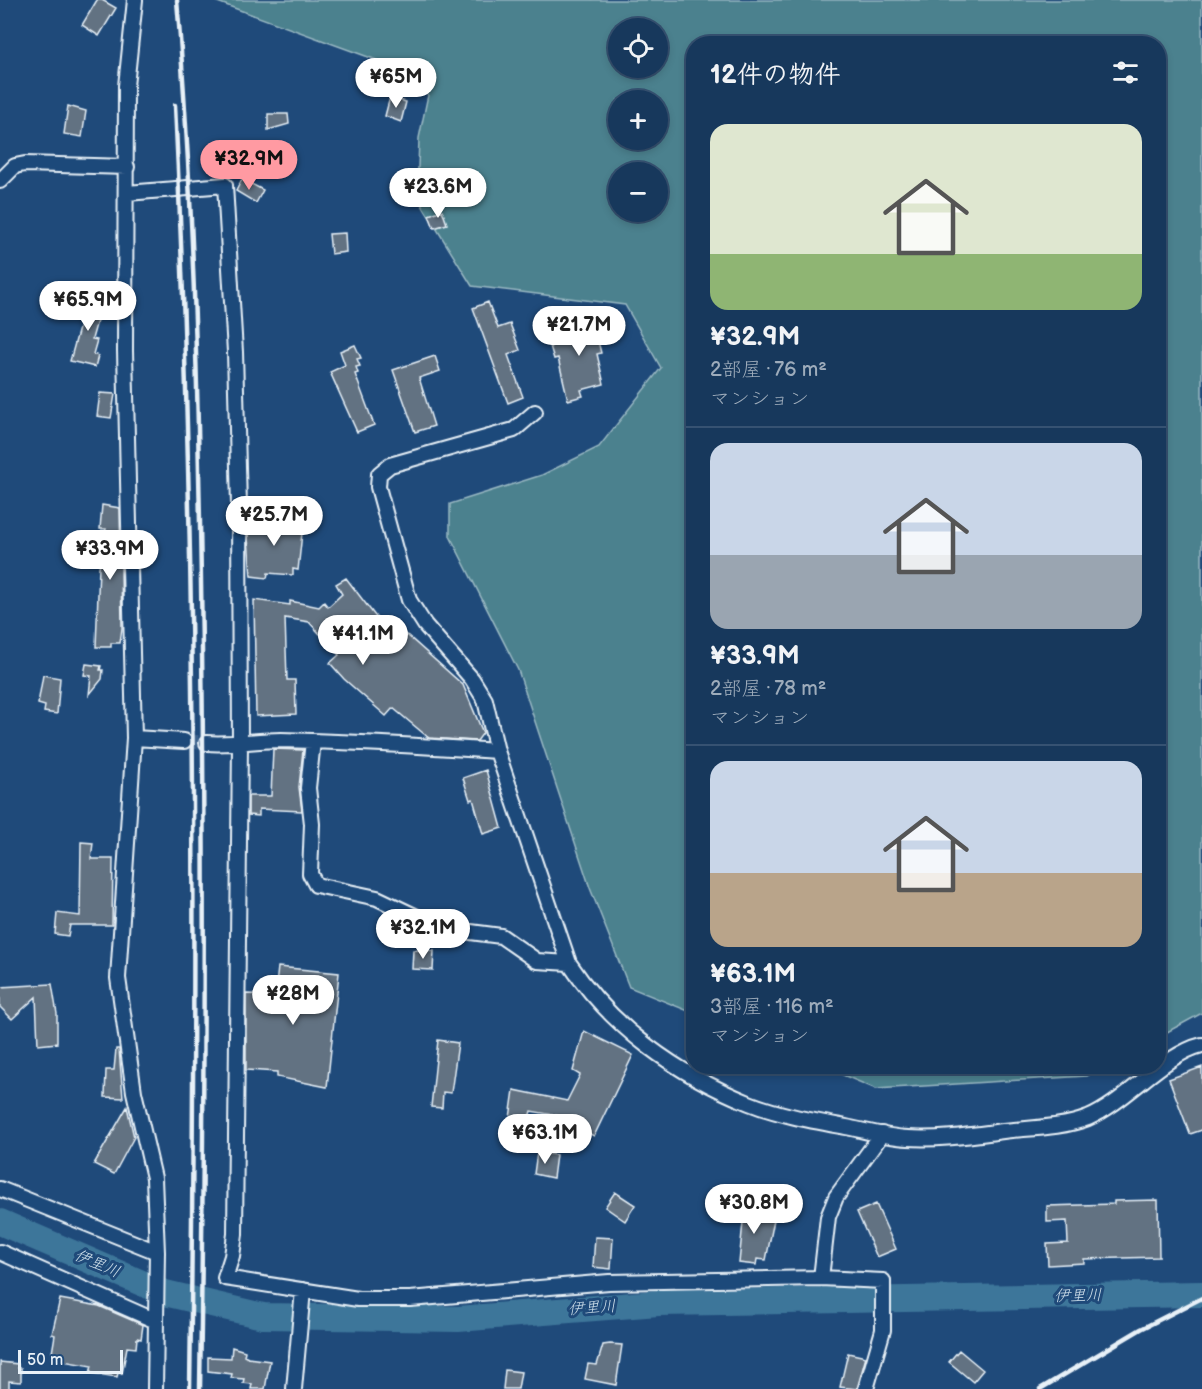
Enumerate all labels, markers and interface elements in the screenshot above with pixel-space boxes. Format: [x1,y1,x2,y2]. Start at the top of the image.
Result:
map controls [608,18,668,222]
button: locate [608,18,668,78]
icon: filters [1109,56,1142,89]
pin: ¥65M [360,58,432,109]
text: 12件の物件 [710,60,841,91]
text: ¥65M [369,65,423,89]
button: + [608,90,668,150]
pin: ¥32.9M [200,140,298,191]
text: ¥32.9M [214,147,284,171]
button: − [608,162,668,222]
icon: home [872,163,980,271]
pin: ¥23.6M [389,168,487,219]
text: ¥23.6M [403,175,473,199]
pin: ¥65.9M [39,281,137,332]
text: ¥65.9M [53,288,123,312]
pin: ¥21.7M [530,306,628,357]
text: ¥21.7M [547,313,611,337]
text: ¥32.9M [710,322,800,353]
text: 2部屋 · 76 m² [710,358,827,382]
text: マンション [710,387,809,411]
icon: home [872,482,980,590]
pin: ¥25.7M [225,496,323,547]
text: ¥25.7M [240,503,308,527]
pin: ¥33.9M [61,530,159,581]
text: ¥33.9M [75,537,145,561]
pin: ¥41.1M [314,615,412,666]
text: ¥41.1M [332,622,394,646]
text: ¥33.9M [710,641,800,672]
text: 2部屋 · 78 m² [710,677,826,701]
text: マンション [710,706,809,730]
icon: home [872,800,980,908]
pin: ¥32.1M [374,909,472,960]
text: ¥32.1M [390,916,456,940]
text: ¥63.1M [710,959,796,990]
pin: ¥28M [257,975,329,1026]
text: ¥28M [266,982,320,1006]
text: 3部屋 · 116 m² [710,995,834,1019]
text: マンション [710,1024,809,1048]
pin: ¥63.1M [496,1114,594,1165]
text: ¥63.1M [512,1121,578,1145]
pin: ¥30.8M [705,1184,803,1235]
text: ¥30.8M [719,1191,789,1215]
water label: 伊里川 [71,1246,123,1282]
water label: 伊里川 [1054,1286,1102,1306]
water label: 伊里川 [567,1297,617,1319]
scale bar [18,1347,123,1374]
text: 50 m [27,1351,63,1370]

